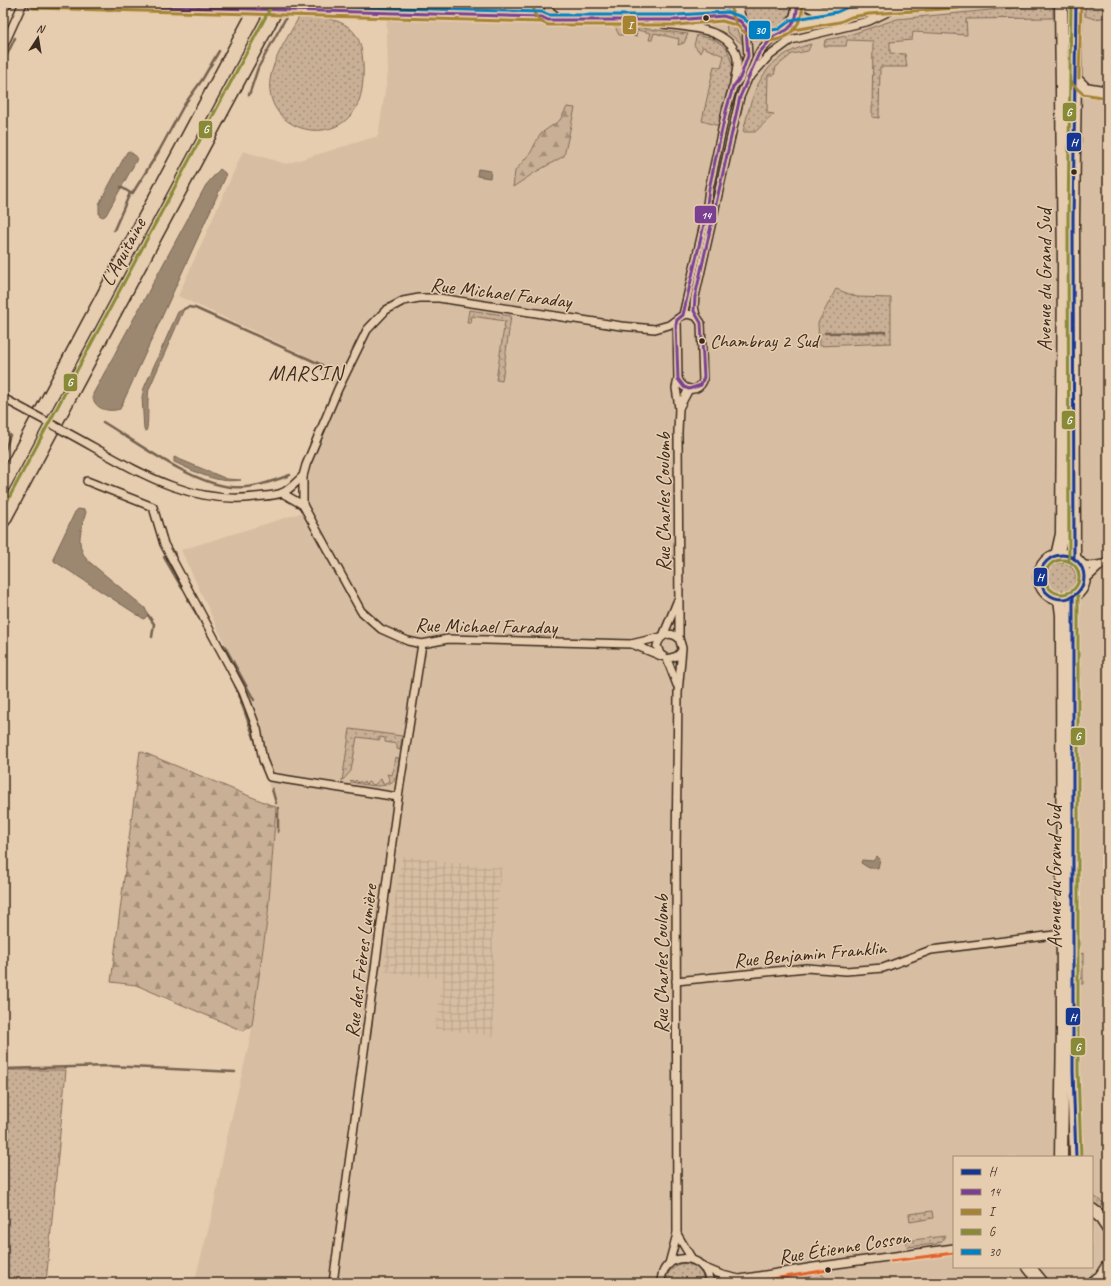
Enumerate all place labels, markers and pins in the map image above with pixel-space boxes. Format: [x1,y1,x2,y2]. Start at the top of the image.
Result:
unlabelled marker [701,13,711,23]
unlabelled marker [1069,167,1079,177]
place label: Chambray 2 Sud [710,329,822,353]
marker: Chambray 2 Sud [697,336,707,346]
unlabelled marker [823,1265,833,1275]

